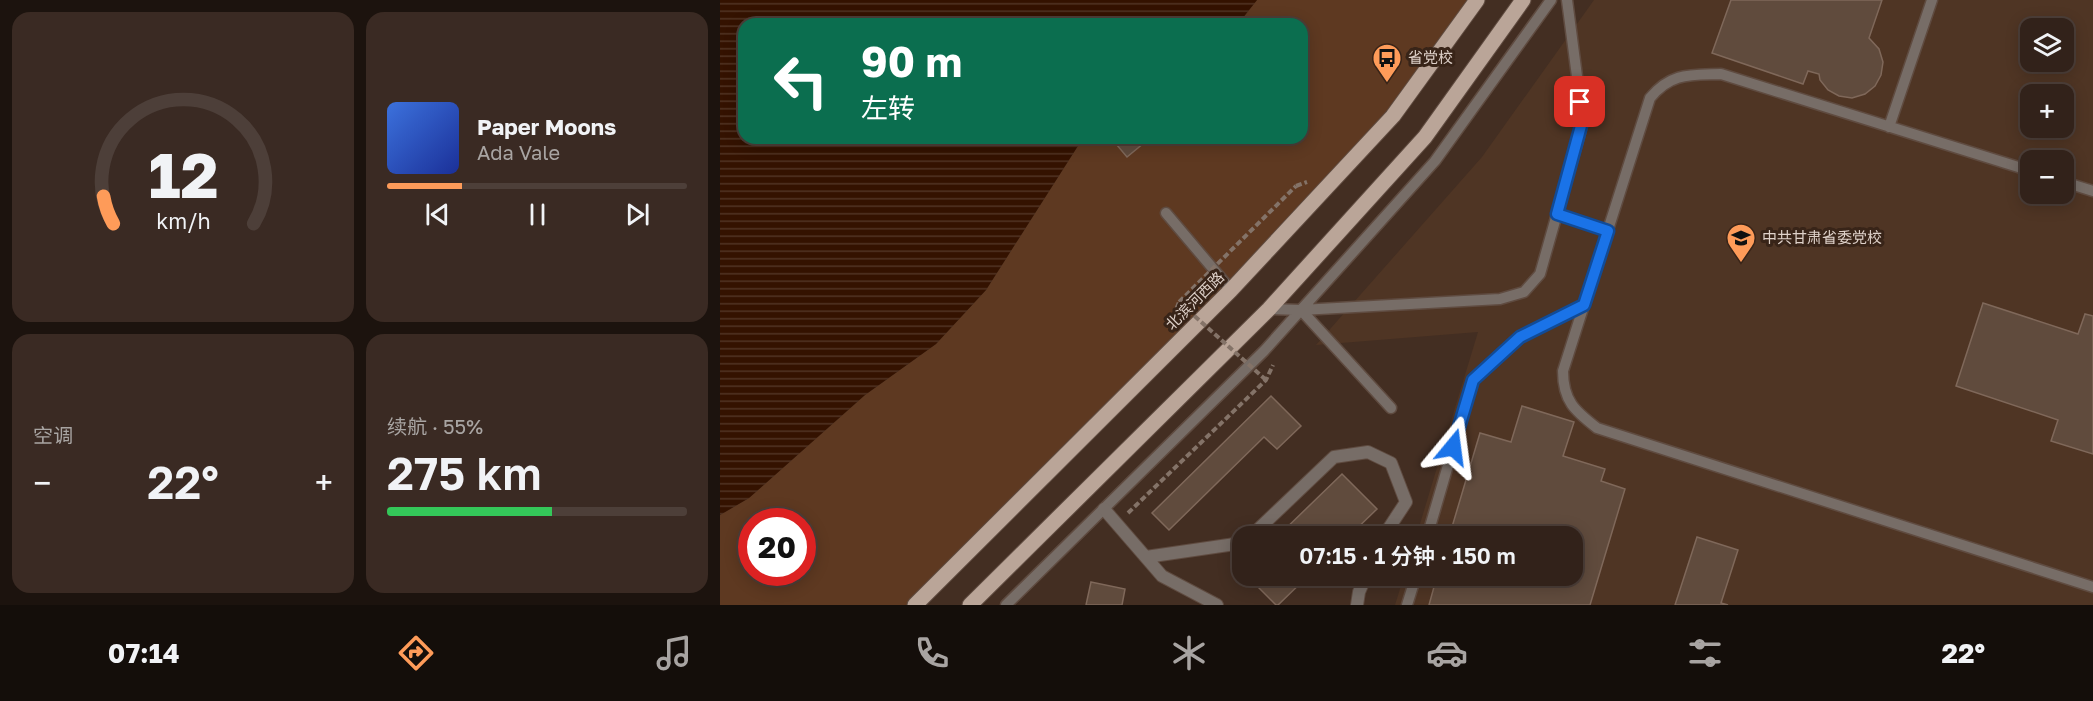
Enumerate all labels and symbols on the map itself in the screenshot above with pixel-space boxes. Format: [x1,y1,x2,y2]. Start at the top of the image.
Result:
bus stop icon: 省党校 [1371,42,1403,84]
place label: 省党校 [1408,48,1453,66]
pin [1554,76,1605,127]
school or university icon: 中共甘肃省委党校 [1725,222,1757,264]
place label: 中共甘肃省委党校 [1762,228,1882,246]
street label: 北滨河西路 [1161,267,1227,333]
position arrow [1421,415,1485,479]
speed limit sign: 20 [738,508,816,586]

